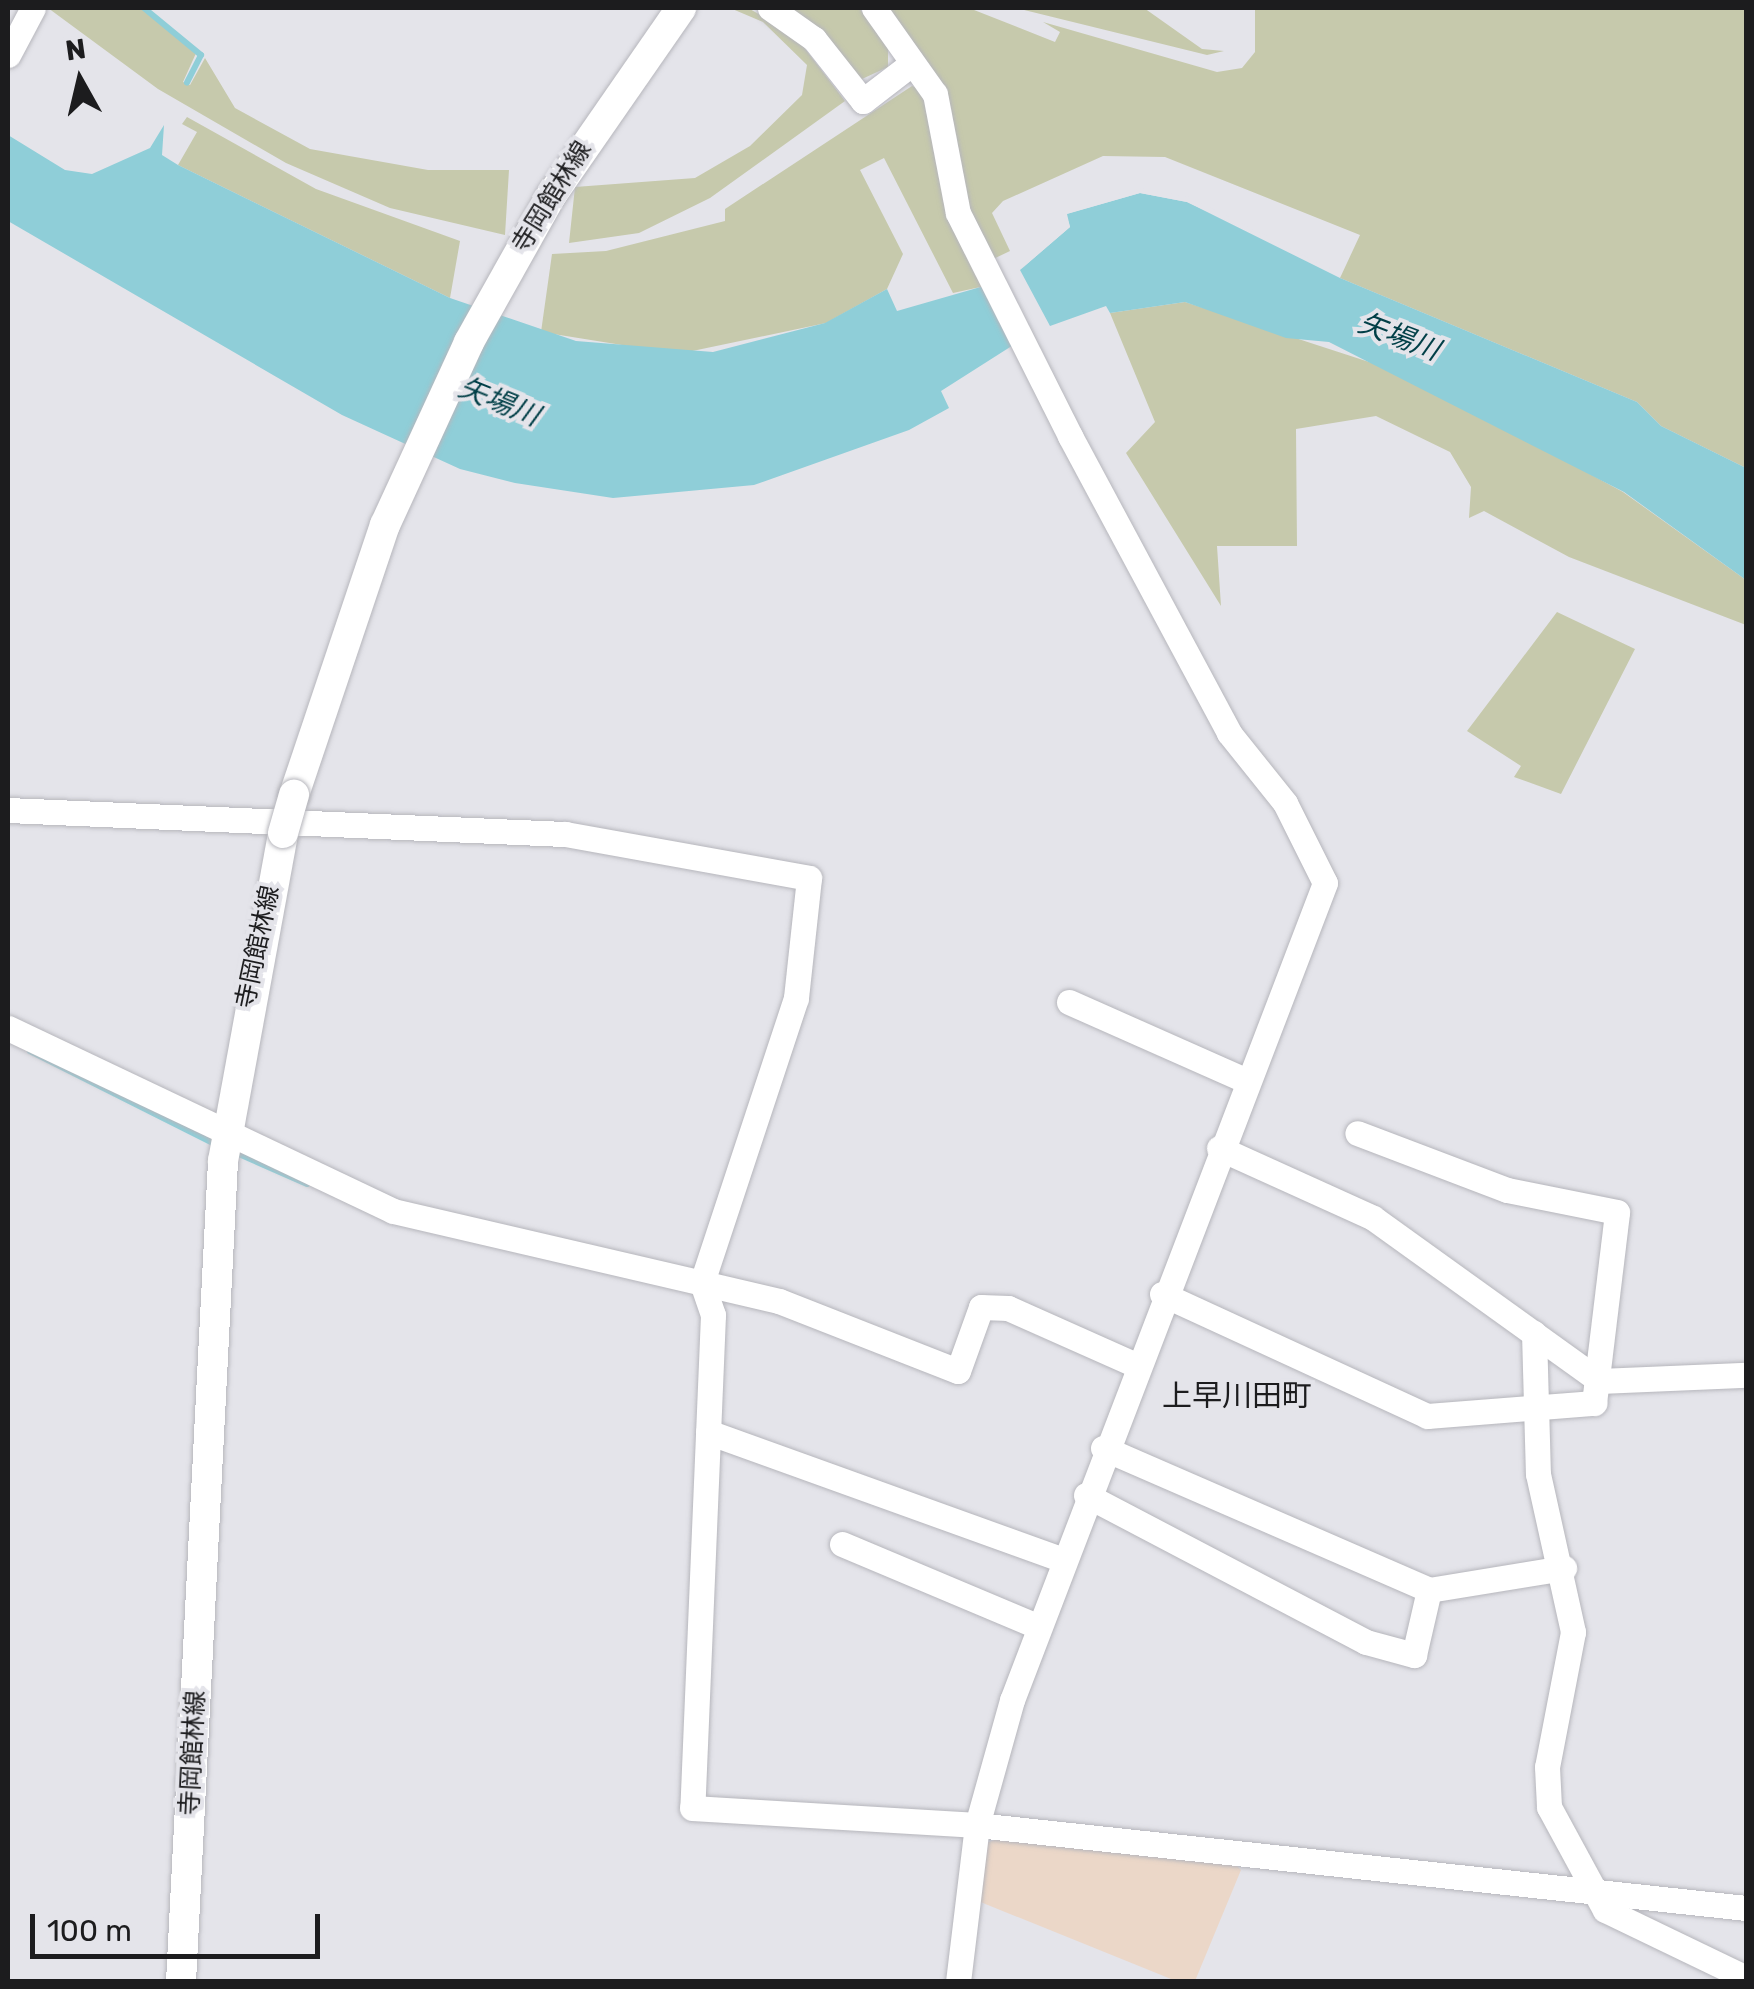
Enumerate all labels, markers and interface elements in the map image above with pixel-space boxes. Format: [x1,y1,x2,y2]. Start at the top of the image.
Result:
north arrow [30,30,130,130]
text: N [63,32,88,68]
street label: 寺岡館林線 [506,136,598,258]
water label: 矢場川 [1354,306,1444,368]
water label: 矢場川 [454,371,544,433]
street label: 寺岡館林線 [230,883,286,1011]
district label: 上早川田町 [1162,1378,1312,1414]
street label: 寺岡館林線 [175,1690,211,1816]
scale bar [35,1894,325,1956]
text: 100 m [47,1913,132,1949]

